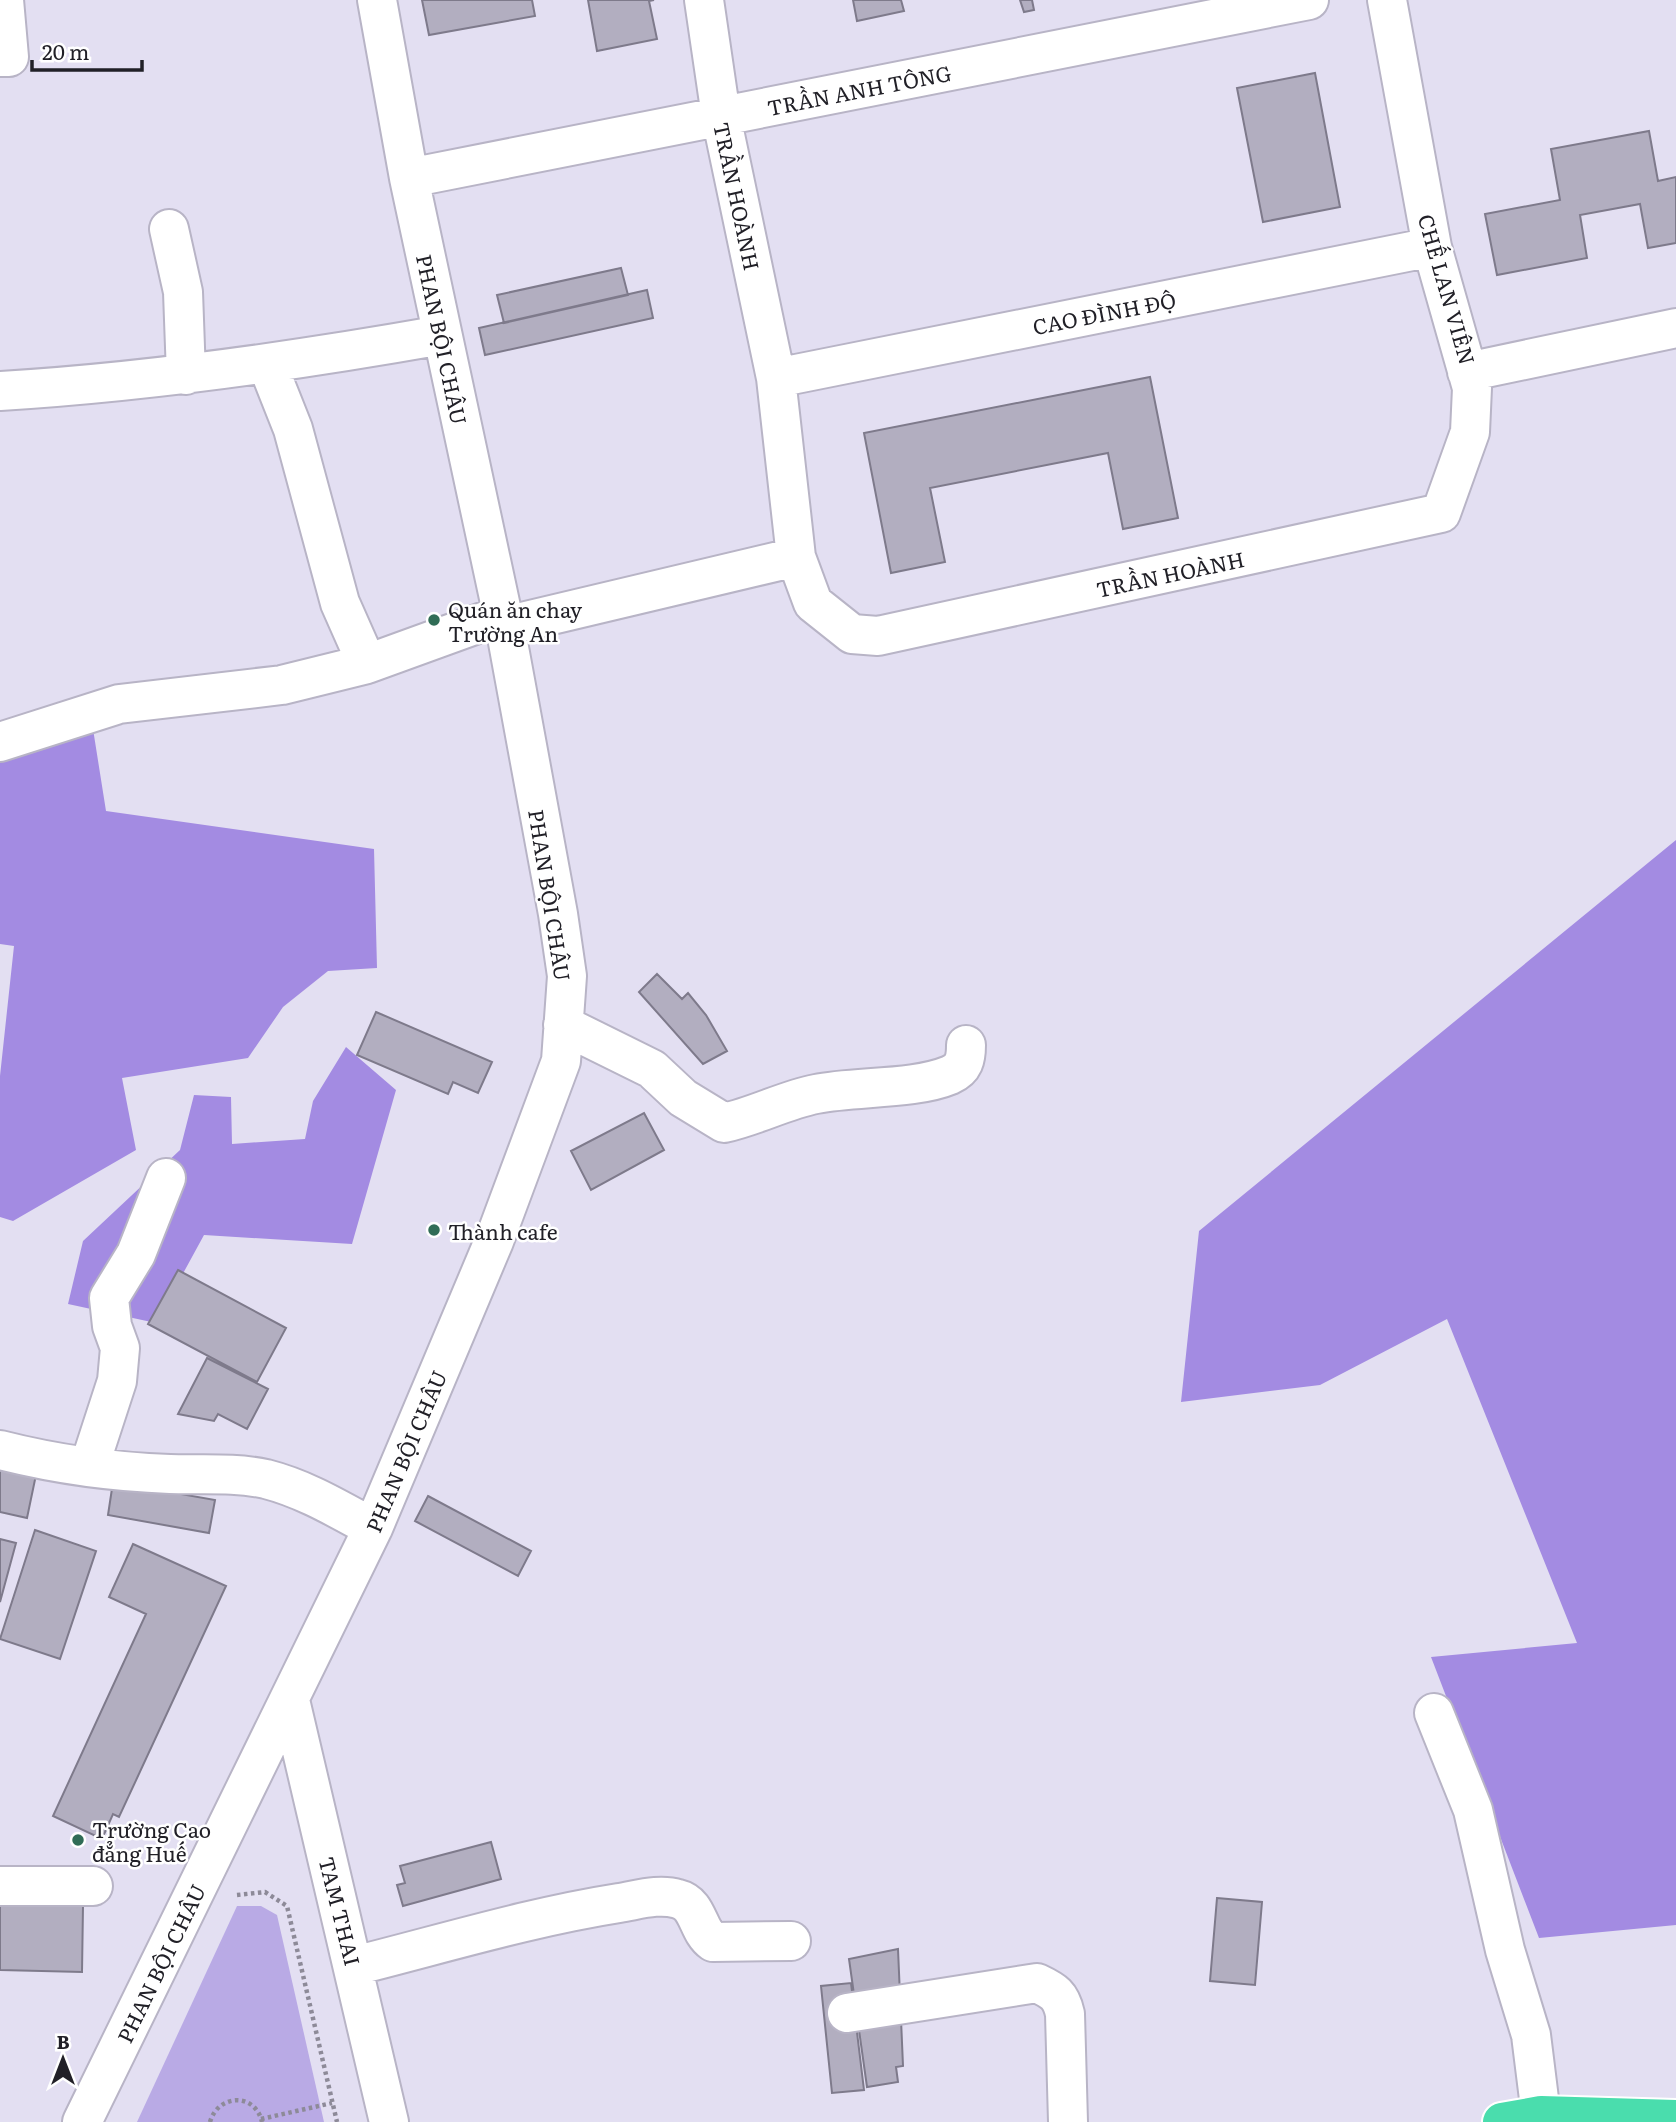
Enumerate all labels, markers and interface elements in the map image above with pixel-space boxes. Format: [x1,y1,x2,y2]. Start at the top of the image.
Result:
scale bar [32,28,142,72]
text: 20 m [42,35,89,66]
street label: TRẦN ANH TÔNG [764,56,954,122]
street label: TRẦN HOÀNH [707,119,769,273]
street label: CHẾ LAN VIÊN [1412,210,1484,368]
street label: PHAN BỘI CHÂU [410,251,476,427]
street label: CAO ĐÌNH ĐỘ [1030,283,1178,341]
street label: TRẦN HOÀNH [1093,542,1247,604]
place label: Quán ăn chay Trường An [448,593,583,648]
marker: Quán ăn chay Trường An [426,612,442,628]
street label: PHAN BỘI CHÂU [522,807,580,983]
place label: Thành cafe [448,1215,558,1246]
marker: Thành cafe [426,1222,442,1238]
street label: PHAN BỘI CHÂU [357,1365,453,1537]
place label: Trường Cao đẳng Huế [92,1813,211,1868]
marker: Trường Cao đẳng Huế [70,1832,86,1848]
street label: TAM THAI [313,1853,369,1969]
street label: PHAN BỘI CHÂU [108,1878,212,2048]
north arrow [28,2024,98,2094]
text: B [56,2027,70,2055]

